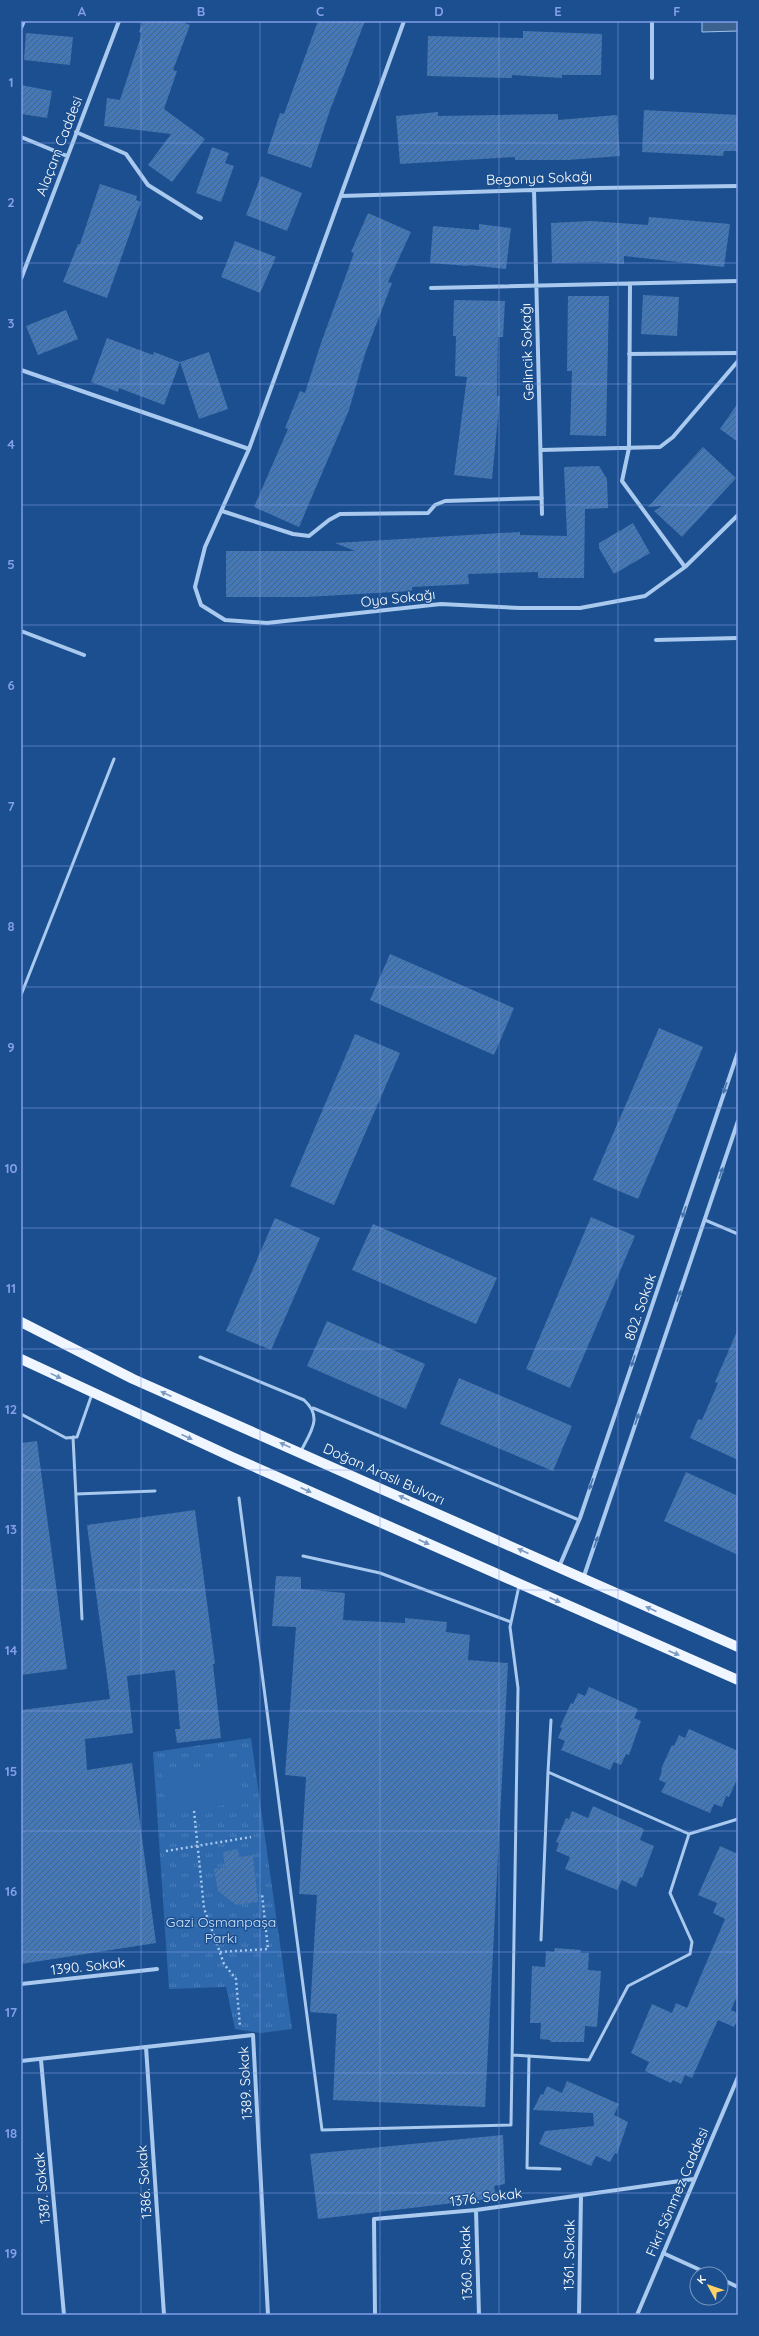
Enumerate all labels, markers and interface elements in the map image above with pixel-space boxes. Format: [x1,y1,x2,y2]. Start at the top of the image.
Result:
text: A [78,3,87,19]
text: B [197,3,205,19]
text: C [316,3,324,19]
text: D [434,3,444,19]
text: E [554,3,562,19]
text: F [673,3,681,19]
text: 1 [8,74,14,90]
street label: Alaçam Caddesi [32,94,86,198]
street label: Begonya Sokağı [486,167,592,189]
text: 2 [7,194,15,210]
street label: Gelincik Sokağı [516,303,538,401]
text: 3 [8,315,15,331]
text: 4 [7,436,15,452]
text: 5 [7,556,15,572]
street label: Oya Sokağı [360,585,436,611]
text: 6 [7,677,15,693]
text: 7 [7,798,15,814]
text: 8 [7,918,15,934]
text: 9 [7,1039,15,1055]
one-way arrow [722,1083,728,1095]
text: 10 [4,1160,18,1176]
one-way arrow [718,1166,724,1178]
one-way arrow [681,1206,687,1218]
street label: 802. Sokak [620,1271,660,1343]
text: 11 [6,1280,16,1296]
one-way arrow [676,1289,682,1301]
one-way arrow [630,1356,636,1368]
one-way arrow [50,1373,62,1379]
one-way arrow [160,1390,172,1397]
text: 12 [5,1401,17,1417]
one-way arrow [635,1413,641,1425]
one-way arrow [181,1434,192,1440]
street label: Doğan Araslı Bulvarı [320,1439,448,1509]
one-way arrow [279,1442,291,1448]
one-way arrow [588,1479,594,1491]
one-way arrow [300,1487,312,1493]
one-way arrow [398,1495,409,1501]
text: 13 [5,1521,17,1537]
one-way arrow [593,1536,599,1548]
one-way arrow [419,1539,430,1545]
one-way arrow [516,1548,528,1554]
one-way arrow [550,1597,561,1603]
one-way arrow [645,1606,657,1613]
text: 14 [5,1642,18,1658]
one-way arrow [668,1650,680,1656]
text: 15 [5,1763,17,1779]
text: 16 [5,1883,17,1899]
park label: Gazi Osmanpaşa Parkı [166,1913,276,1947]
street label: 1390. Sokak [50,1953,126,1979]
text: 17 [5,2004,17,2020]
street label: 1389. Sokak [234,2046,256,2120]
text: 18 [5,2125,17,2141]
street label: Fikri Sönmez Caddesi [642,2125,712,2259]
street label: 1386. Sokak [132,2145,156,2219]
street label: 1387. Sokak [30,2151,54,2225]
street label: 1376. Sokak [449,2184,523,2210]
street label: 1361. Sokak [559,2219,579,2291]
street label: 1360. Sokak [456,2225,476,2301]
text: 19 [5,2245,17,2261]
north arrow [689,2266,729,2306]
text: K [694,2272,709,2287]

